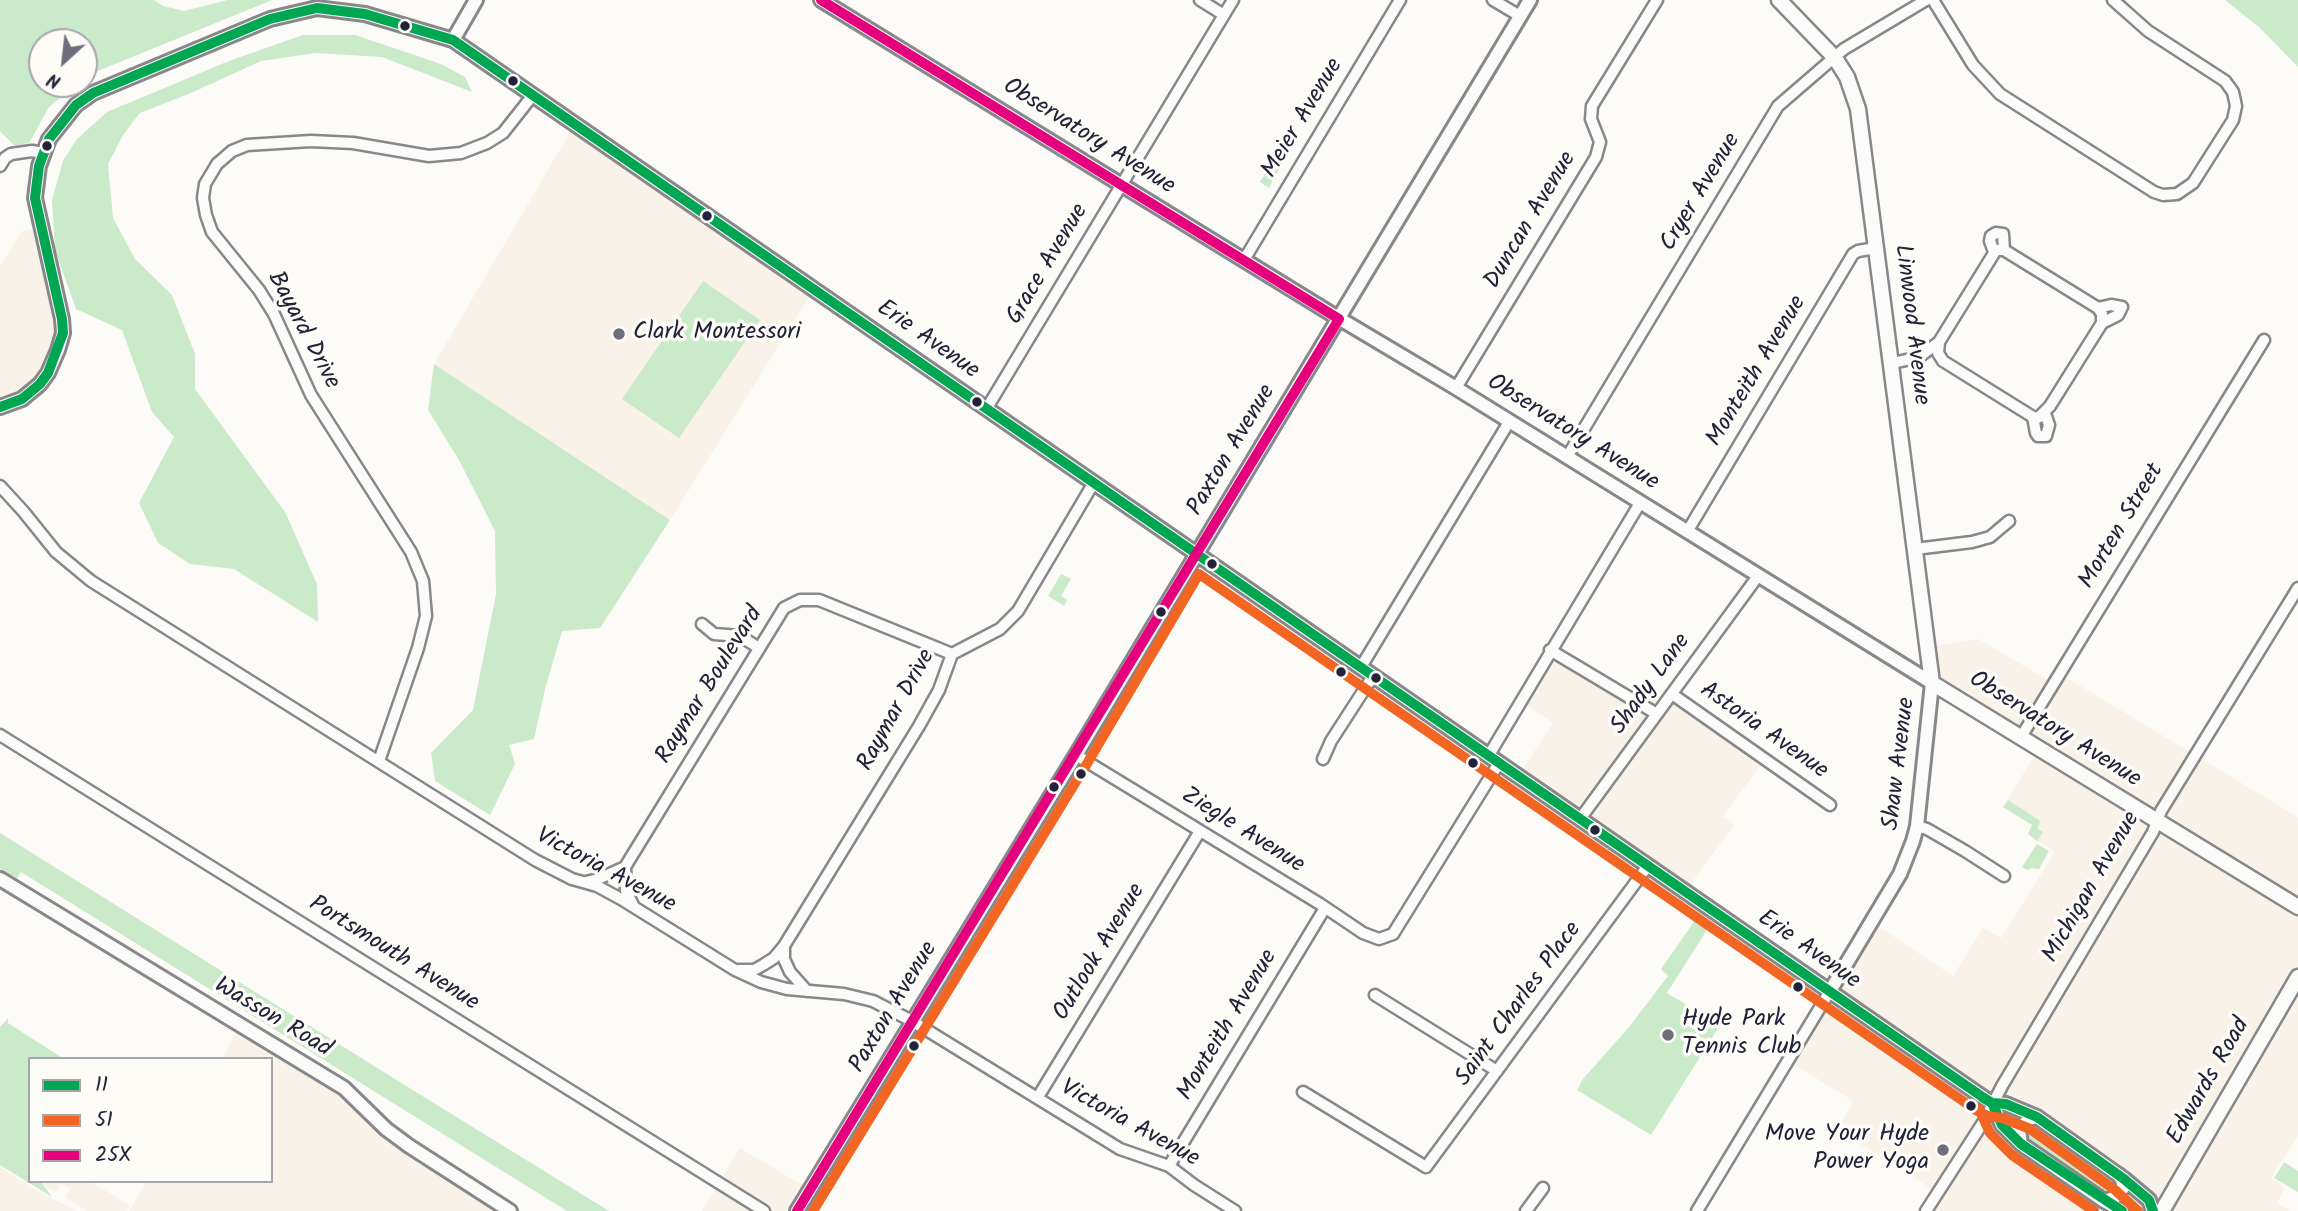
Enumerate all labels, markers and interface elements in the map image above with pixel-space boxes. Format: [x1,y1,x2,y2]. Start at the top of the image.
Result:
unlabelled marker [398,19,412,33]
north arrow [28,28,98,98]
street label: Meier Avenue [1257,54,1351,184]
text: N [42,64,67,96]
unlabelled marker [506,74,520,88]
street label: Observatory Avenue [997,74,1179,202]
street label: Cryer Avenue [1656,129,1748,257]
unlabelled marker [40,139,54,153]
street label: Duncan Avenue [1480,147,1584,295]
street label: Grace Avenue [1002,199,1096,331]
unlabelled marker [700,209,714,223]
street label: Linwood Avenue [1886,243,1934,407]
street label: Bayard Drive [259,267,345,395]
street label: Monteith Avenue [1702,291,1814,453]
street label: Erie Avenue [870,295,984,387]
place label: Clark Montessori [633,320,801,348]
marker: Clark Montessori [611,326,627,342]
street label: Observatory Avenue [1481,370,1663,498]
street label: Paxton Avenue [1183,380,1283,522]
unlabelled marker [970,395,984,409]
street label: Morten Street [2074,459,2172,595]
unlabelled marker [1205,557,1219,571]
street label: Raymar Boulevard [651,602,771,770]
unlabelled marker [1154,605,1168,619]
street label: Shady Lane [1606,629,1698,741]
street label: Raymar Drive [853,645,943,777]
unlabelled marker [1334,665,1348,679]
street label: Observatory Avenue [1963,667,2145,795]
unlabelled marker [1369,671,1383,685]
street label: Astoria Avenue [1693,677,1833,787]
street label: Shaw Avenue [1879,696,1923,832]
unlabelled marker [1466,756,1480,770]
unlabelled marker [1074,767,1088,781]
unlabelled marker [1047,780,1061,794]
street label: Ziegle Avenue [1175,783,1309,881]
street label: Michigan Avenue [2038,807,2148,969]
street label: Victoria Avenue [530,823,680,921]
unlabelled marker [1588,823,1602,837]
street label: Outlook Avenue [1049,879,1153,1027]
street label: Portsmouth Avenue [303,891,483,1019]
street label: Erie Avenue [1751,905,1865,997]
street label: Saint Charles Place [1451,917,1589,1093]
street label: Paxton Avenue [845,937,945,1079]
street label: Monteith Avenue [1173,945,1285,1107]
street label: Wasson Road [208,973,336,1065]
unlabelled marker [1791,980,1805,994]
place label: Hyde Park Tennis Club [1682,1007,1801,1063]
street label: Edwards Road [2162,1014,2258,1150]
marker: Hyde Park Tennis Club [1660,1027,1676,1043]
unlabelled marker [907,1039,921,1053]
legend [28,1057,273,1183]
text: 11 [95,1069,108,1102]
street label: Victoria Avenue [1054,1075,1204,1175]
unlabelled marker [1964,1099,1978,1113]
text: 51 [95,1104,113,1137]
place label: Move Your Hyde Power Yoga [1765,1122,1929,1178]
text: 25X [95,1139,132,1172]
marker: Move Your Hyde Power Yoga [1935,1142,1951,1158]

